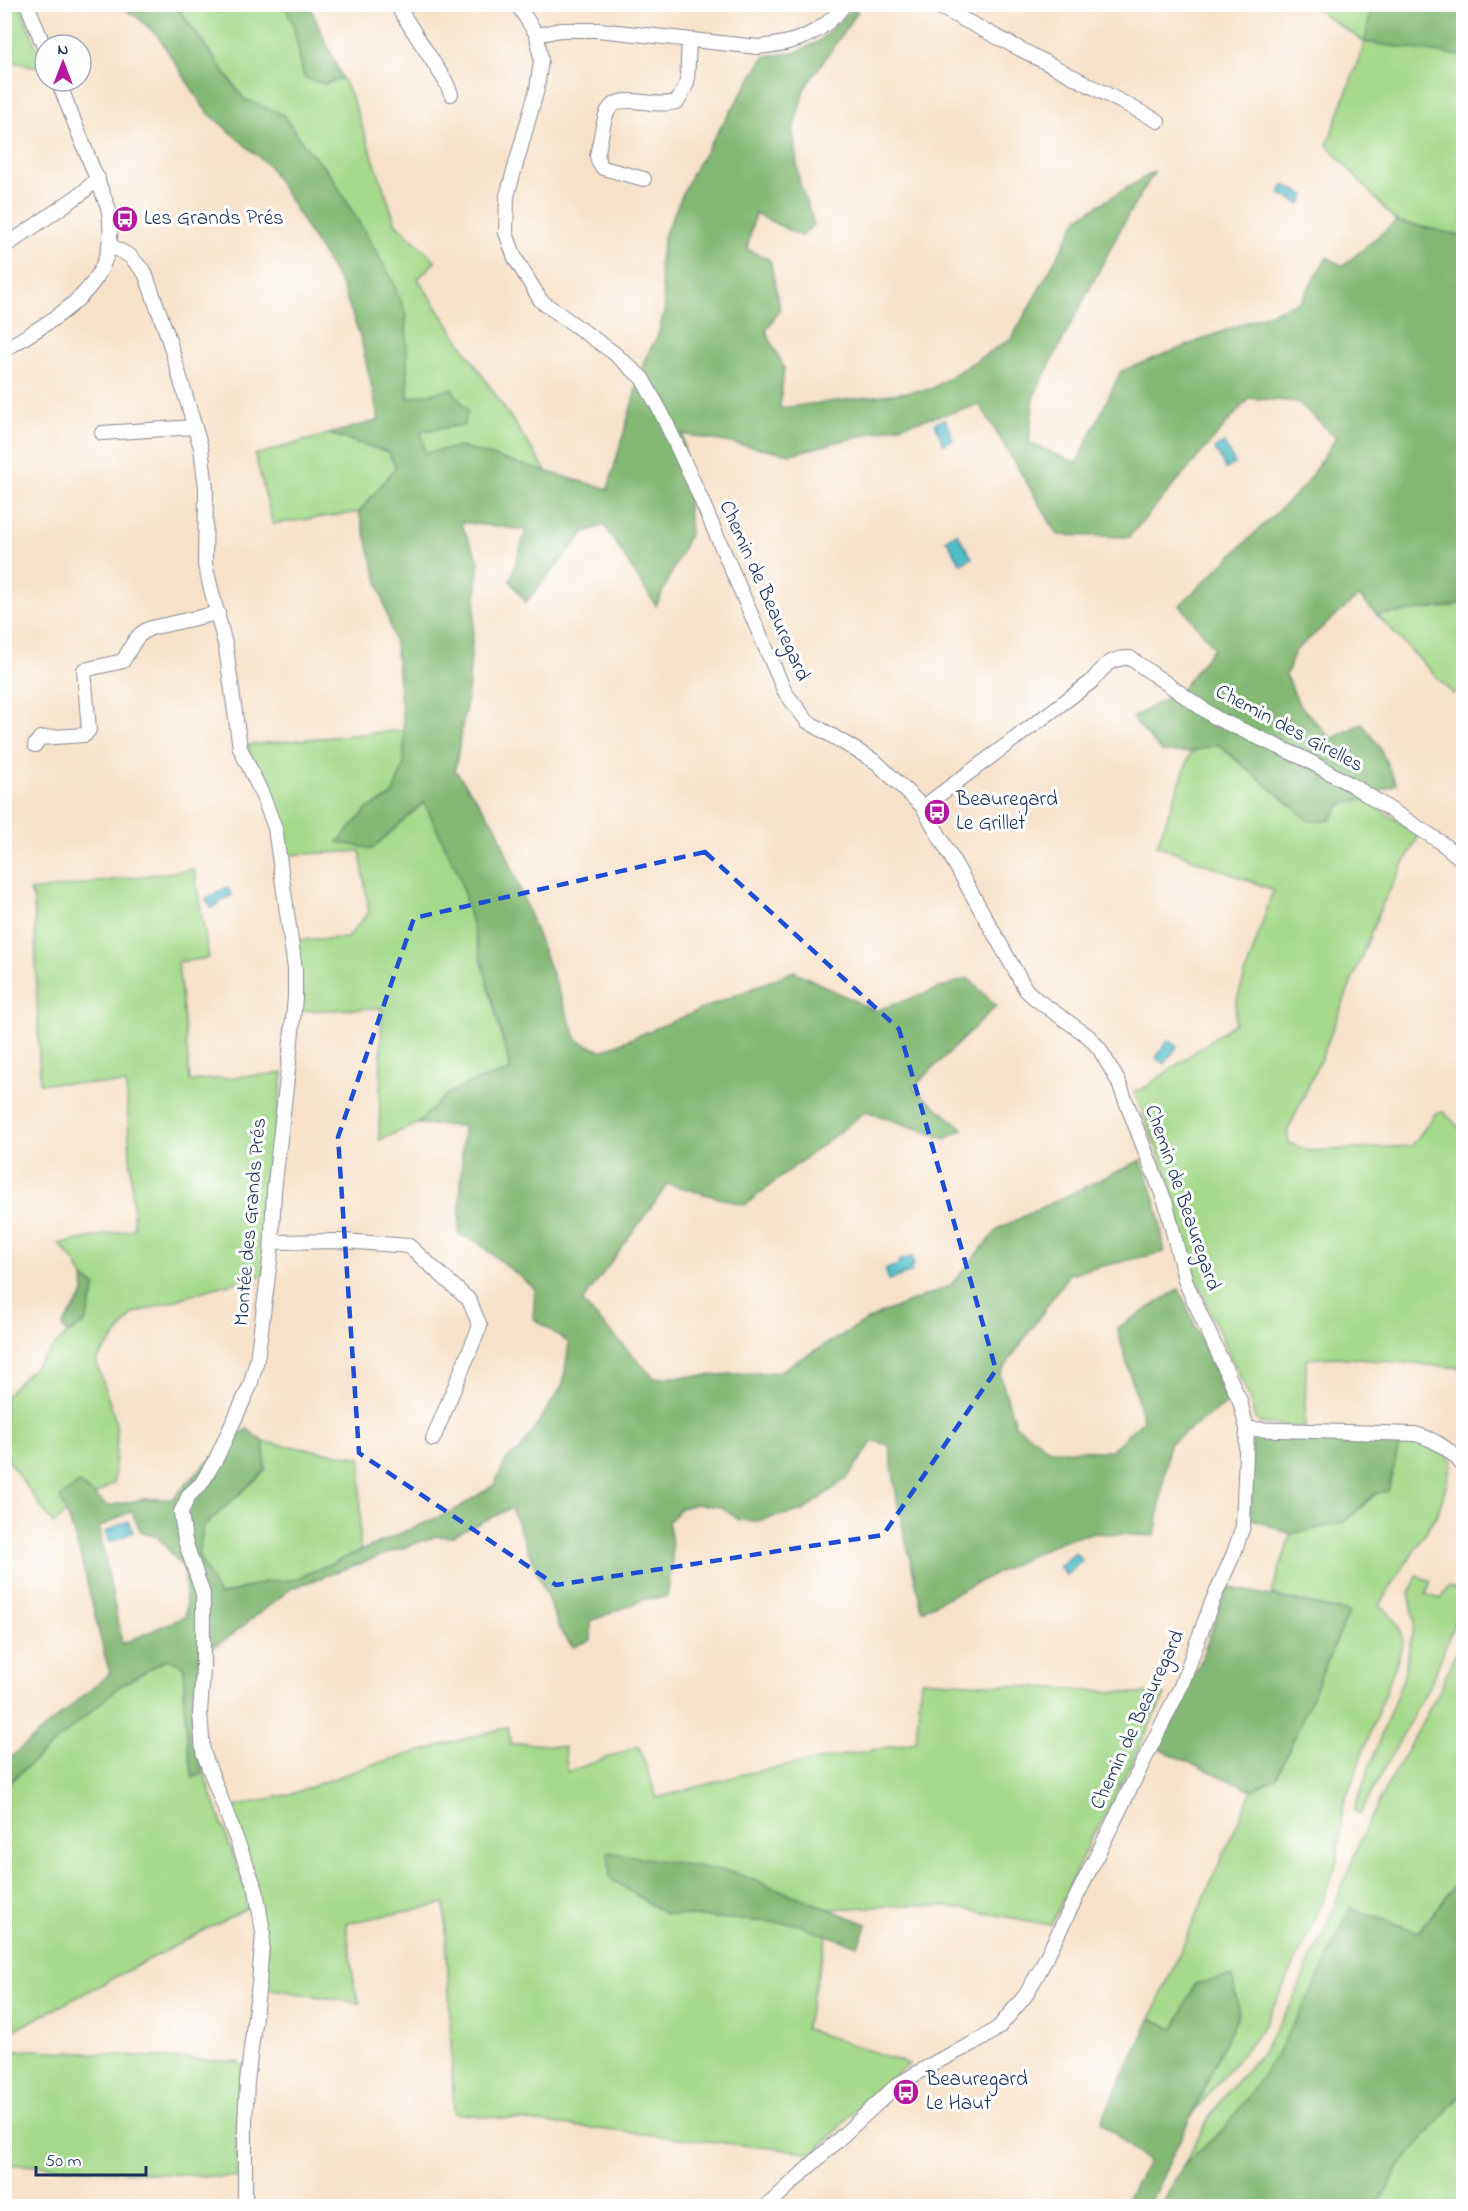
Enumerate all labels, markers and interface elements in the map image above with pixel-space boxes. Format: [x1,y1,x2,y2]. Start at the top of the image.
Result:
north arrow [33,33,93,93]
text: N [58,38,69,62]
bus stop icon: Les Grands Prés [110,204,140,234]
place label: Les Grands Prés [144,204,284,234]
street label: Chemin de Beauregard [709,496,817,687]
street label: Chemin des Girelles [1210,677,1368,781]
place label: Beauregard Le Grillet [955,785,1058,839]
bus stop icon: Beauregard Le Grillet [922,797,952,827]
street label: Chemin de Beauregard [1134,1101,1228,1296]
street label: Montée des Grands Prés [227,1117,275,1327]
street label: Chemin de Beauregard [1083,1625,1195,1816]
place label: Beauregard Le Haut [925,2065,1028,2119]
bus stop icon: Beauregard Le Haut [891,2077,921,2107]
scale bar [36,2139,146,2177]
text: 50 m [45,2149,82,2175]

